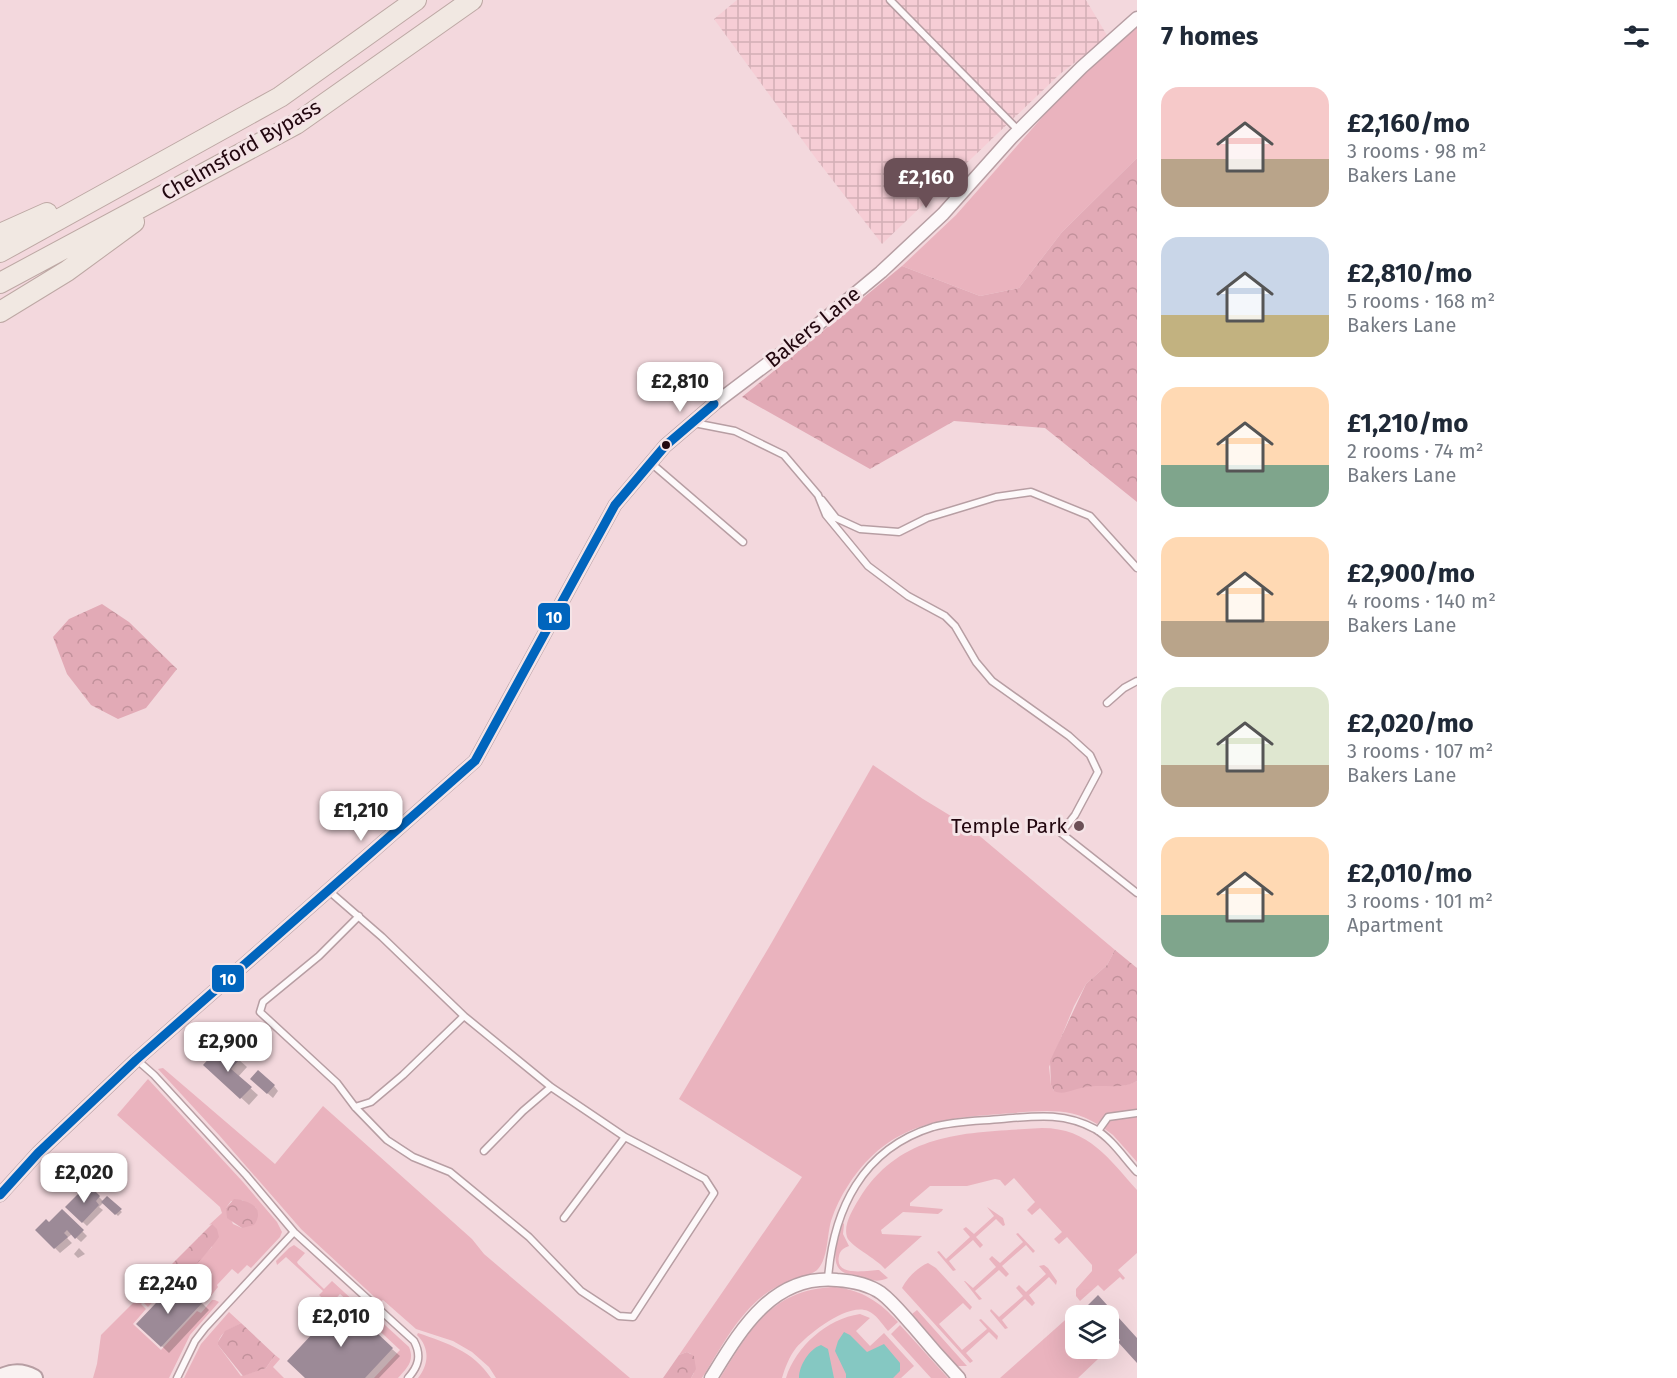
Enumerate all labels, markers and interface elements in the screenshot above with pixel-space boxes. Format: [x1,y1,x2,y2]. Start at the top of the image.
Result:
icon: filters [1620,20,1653,53]
text: 7 homes [1161,21,1258,52]
street label: Chelmsford Bypass [157,94,326,206]
text: £2,160/mo [1347,108,1470,139]
icon: home [1209,111,1281,183]
text: 3 rooms · 98 m² [1347,139,1487,163]
pin: £2,160 [877,158,975,209]
text: Bakers Lane [1347,163,1456,187]
text: £2,160 [898,165,954,189]
text: £2,810/mo [1347,258,1472,289]
icon: home [1209,261,1281,333]
street label: Bakers Lane [760,281,866,373]
text: 5 rooms · 168 m² [1347,289,1495,313]
text: Bakers Lane [1347,313,1456,337]
pin: £2,810 [631,362,729,413]
text: £2,810 [651,369,709,393]
text: £1,210/mo [1347,408,1468,439]
icon: home [1209,411,1281,483]
unlabelled marker [660,439,672,451]
text: 2 rooms · 74 m² [1347,439,1484,463]
text: Bakers Lane [1347,463,1456,487]
text: £2,900/mo [1347,558,1475,589]
icon: home [1209,561,1281,633]
text: 4 rooms · 140 m² [1347,589,1496,613]
line badge: 10 [537,602,571,631]
text: 10 [546,608,562,627]
text: Bakers Lane [1347,613,1456,637]
text: £2,020/mo [1347,708,1474,739]
icon: home [1209,711,1281,783]
text: 3 rooms · 107 m² [1347,739,1493,763]
text: Bakers Lane [1347,763,1456,787]
pin: £1,210 [312,791,410,842]
text: £1,210 [334,798,388,822]
place label: Temple Park [951,813,1067,839]
marker: Temple Park [1072,819,1086,833]
text: £2,010/mo [1347,858,1472,889]
icon: home [1209,861,1281,933]
text: 3 rooms · 101 m² [1347,889,1493,913]
text: Apartment [1347,913,1443,937]
line badge: 10 [211,964,245,993]
text: 10 [220,970,236,989]
pin: £2,900 [179,1022,277,1073]
text: £2,900 [198,1029,258,1053]
pin: £2,020 [35,1153,133,1204]
text: £2,020 [54,1160,114,1184]
pin: £2,240 [119,1264,217,1315]
text: £2,240 [139,1271,197,1295]
pin: £2,010 [292,1297,390,1348]
text: £2,010 [312,1304,370,1328]
map controls [1065,1305,1119,1359]
button: layers [1065,1305,1119,1359]

